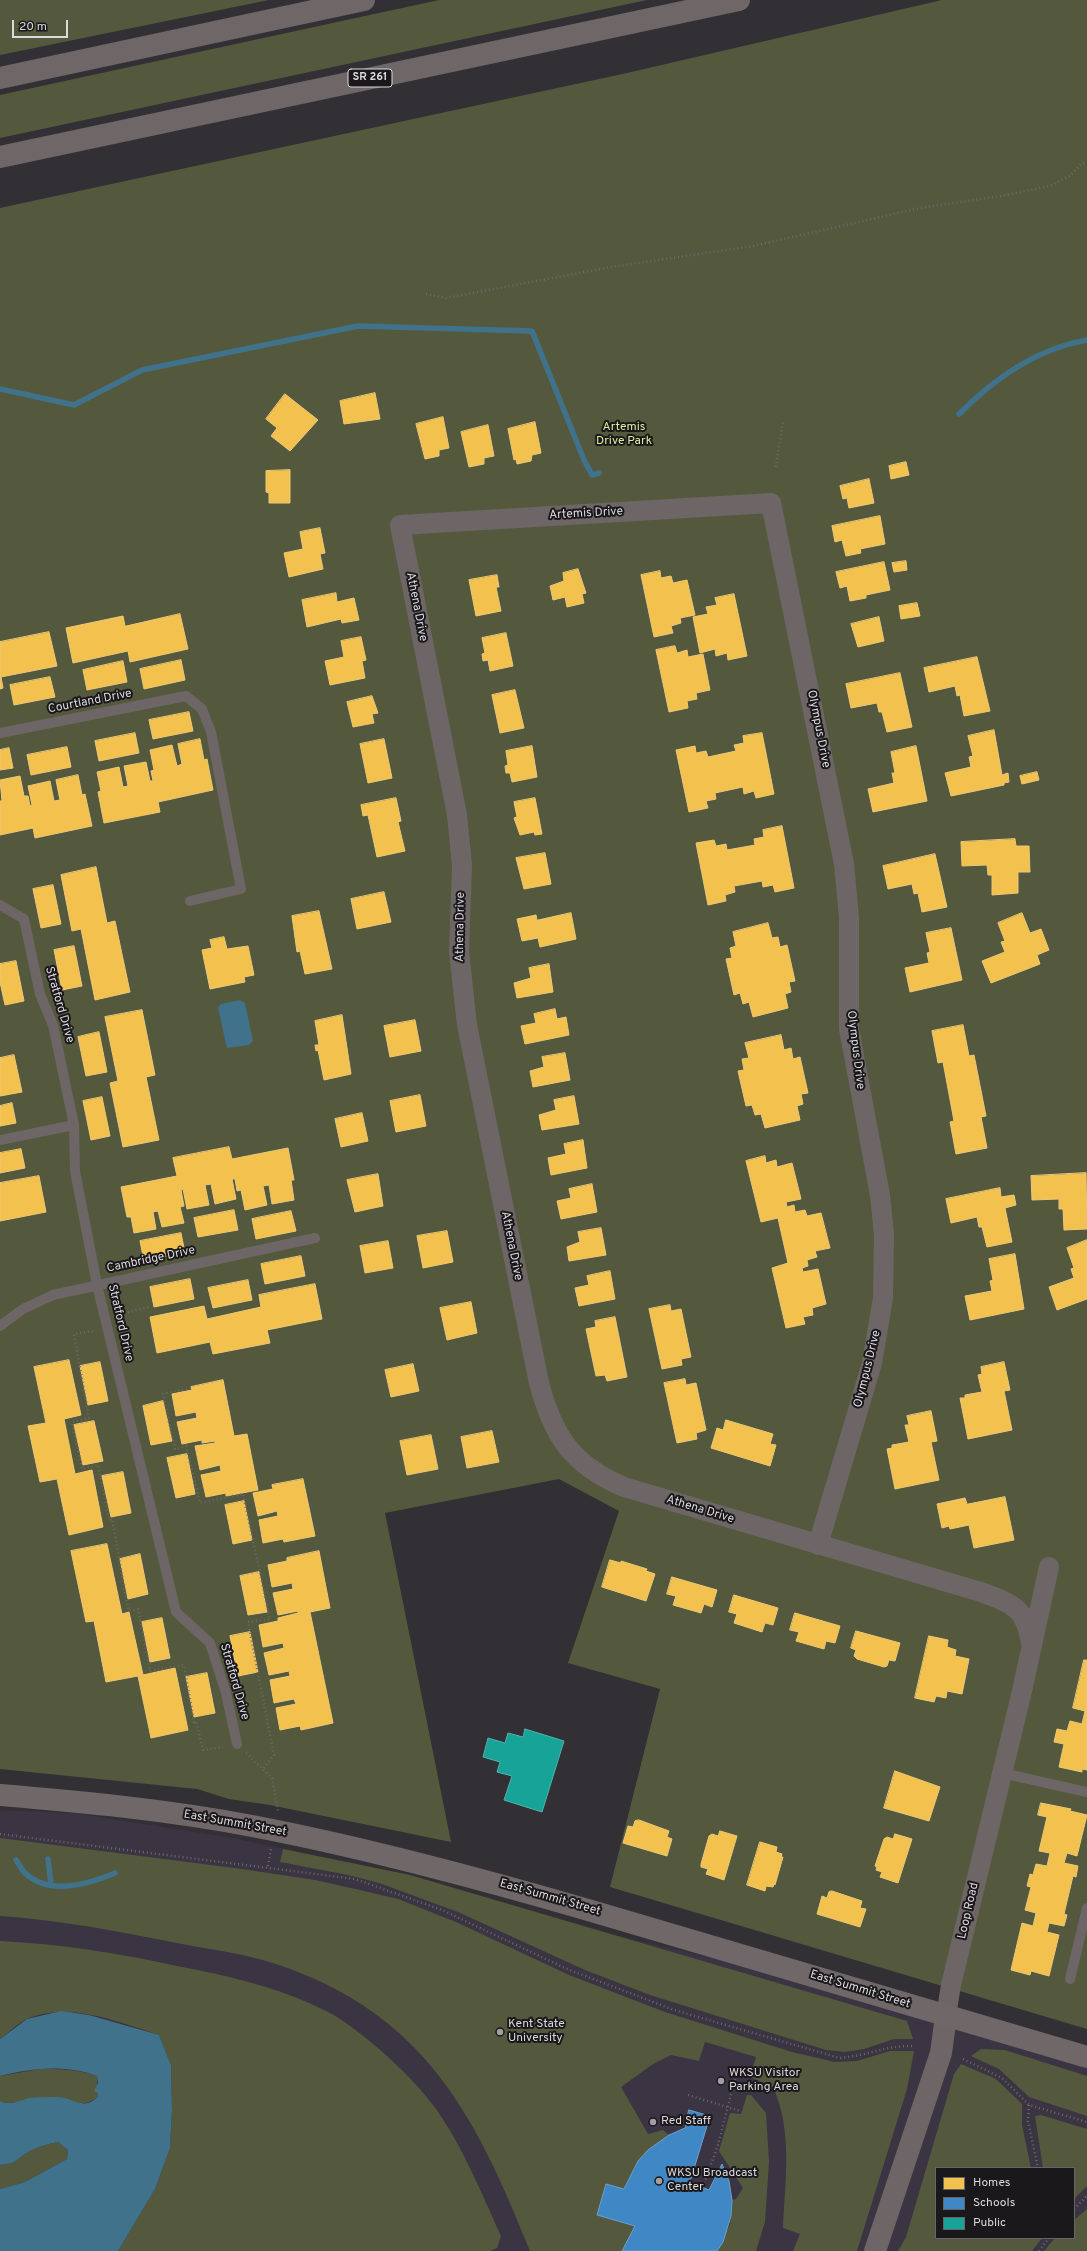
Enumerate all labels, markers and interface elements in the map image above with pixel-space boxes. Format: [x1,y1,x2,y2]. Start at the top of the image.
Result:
scale bar [14,12,70,38]
text: 20 m [19,19,47,35]
road number: SR 261 [348,69,392,87]
park label: Artemis Drive Park [596,421,652,449]
street label: Artemis Drive [549,505,623,523]
street label: Athena Drive [402,571,430,643]
street label: Courtland Drive [47,687,133,717]
street label: Olympus Drive [803,689,833,769]
street label: Athena Drive [453,892,469,962]
street label: Stratford Drive [41,965,77,1045]
street label: Olympus Drive [843,1010,867,1090]
street label: Athena Drive [497,1210,525,1282]
street label: Cambridge Drive [106,1244,196,1276]
street label: Stratford Drive [104,1283,136,1363]
street label: Olympus Drive [851,1329,885,1409]
street label: Athena Drive [664,1493,736,1527]
street label: Stratford Drive [216,1642,252,1722]
street label: East Summit Street [182,1808,288,1840]
street label: East Summit Street [498,1877,602,1919]
street label: Loop Road [956,1881,982,1941]
street label: East Summit Street [808,1968,912,2012]
place label: Kent State University [508,2018,565,2046]
marker: Kent State University [495,2027,505,2037]
place label: WKSU Visitor Parking Area [729,2067,800,2095]
marker: WKSU Visitor Parking Area [716,2076,726,2086]
place label: Red Staff [661,2115,711,2129]
marker: Red Staff [648,2117,658,2127]
place label: WKSU Broadcast Center [667,2167,757,2195]
legend [935,2167,1075,2239]
text: Homes [973,2175,1010,2191]
marker: WKSU Broadcast Center [654,2176,664,2186]
text: Schools [973,2195,1015,2211]
text: Public [973,2215,1006,2231]

